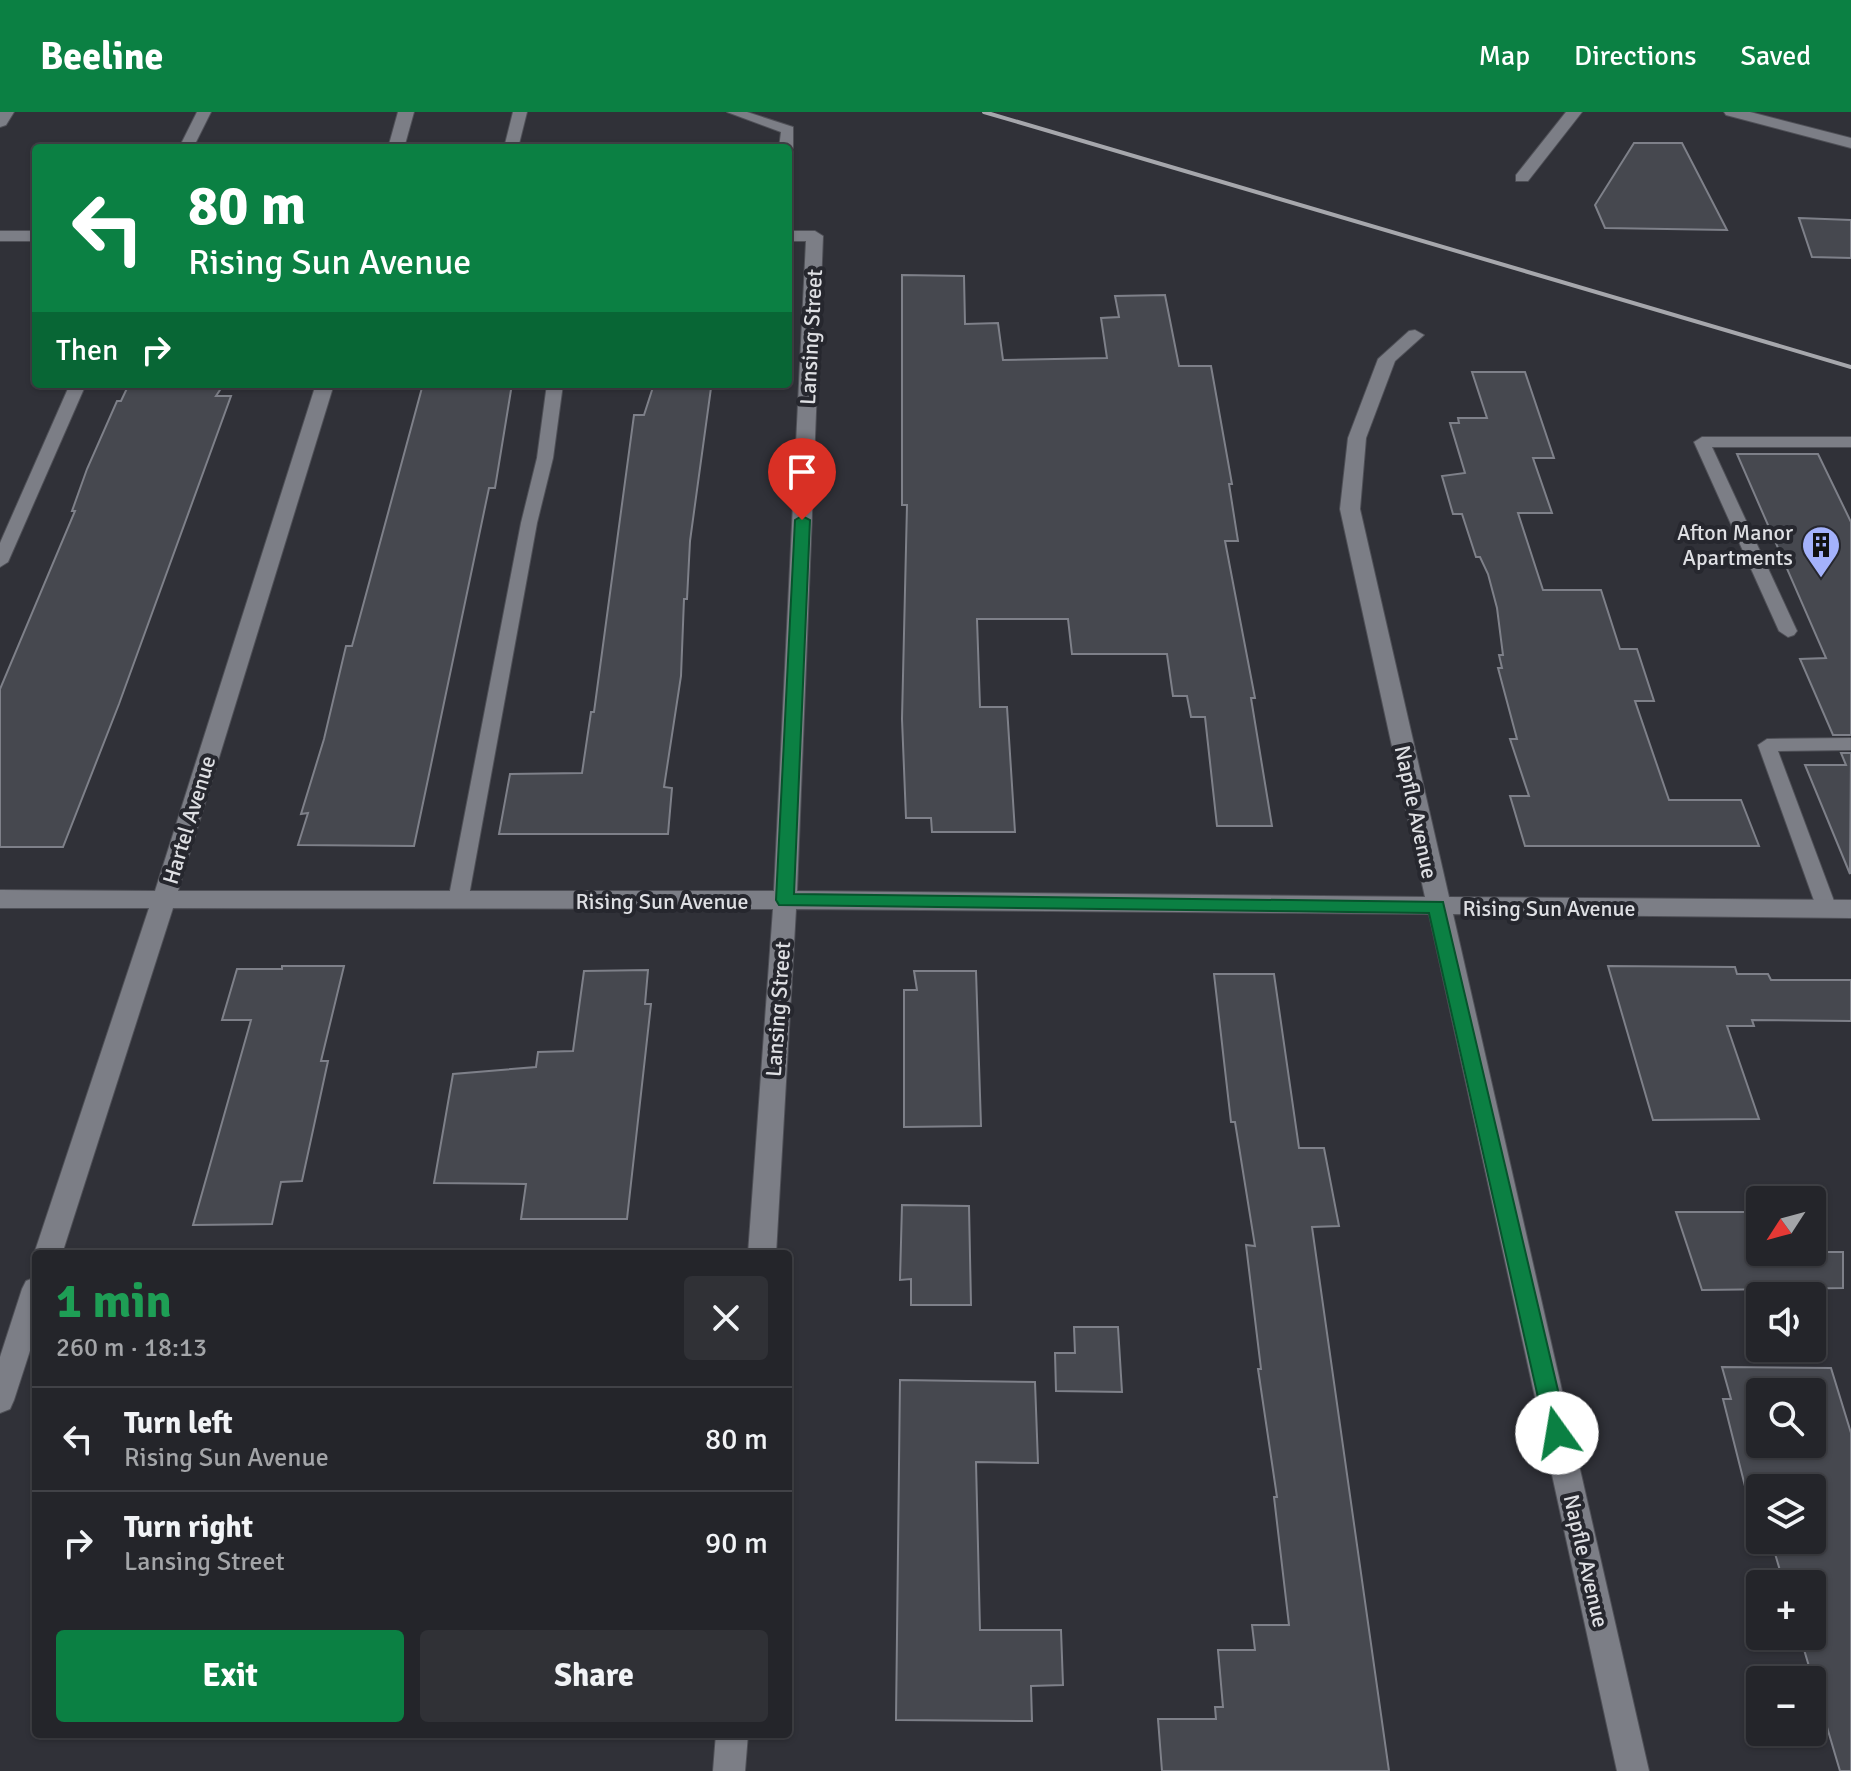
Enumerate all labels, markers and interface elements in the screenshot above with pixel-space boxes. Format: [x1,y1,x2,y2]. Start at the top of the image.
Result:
text: Beeline [40,33,163,80]
text: Map [1478,39,1530,73]
text: Directions [1574,39,1696,73]
text: Saved [1740,39,1811,73]
text: 80 m [188,171,306,240]
icon: left [56,176,160,280]
text: Rising Sun Avenue [188,240,471,285]
street label: Lansing Street [794,268,828,406]
icon: right [134,328,178,372]
text: Then [56,332,118,369]
pin [768,438,836,520]
icon: arrive [780,450,824,494]
place label: Afton Manor Apartments [1677,519,1793,571]
building icon: Afton Manor Apartments [1800,524,1842,579]
street label: Napfle Avenue [1389,743,1443,881]
street label: Hartel Avenue [157,752,221,888]
street label: Rising Sun Avenue [575,888,749,915]
street label: Rising Sun Avenue [1462,895,1636,922]
street label: Lansing Street [760,940,796,1078]
north arrow [1746,1186,1826,1266]
map controls [1746,1186,1826,1746]
text: 1 min [56,1272,172,1331]
button: close [684,1276,768,1360]
button: sound [1746,1282,1826,1362]
text: 260 m · 18:13 [56,1332,207,1364]
button: search [1746,1378,1826,1458]
position arrow [1515,1391,1599,1475]
text: Turn left [124,1405,233,1442]
icon: left [56,1417,100,1461]
text: 80 m [705,1421,768,1458]
text: Rising Sun Avenue [124,1442,329,1474]
button: layers [1746,1474,1826,1554]
street label: Napfle Avenue [1558,1492,1614,1630]
text: Turn right [124,1509,253,1546]
icon: right [56,1521,100,1565]
text: 90 m [705,1525,768,1562]
text: Lansing Street [124,1546,285,1578]
button: + [1746,1570,1826,1650]
button: Exit [56,1630,404,1722]
button: Share [420,1630,768,1722]
button: − [1746,1666,1826,1746]

